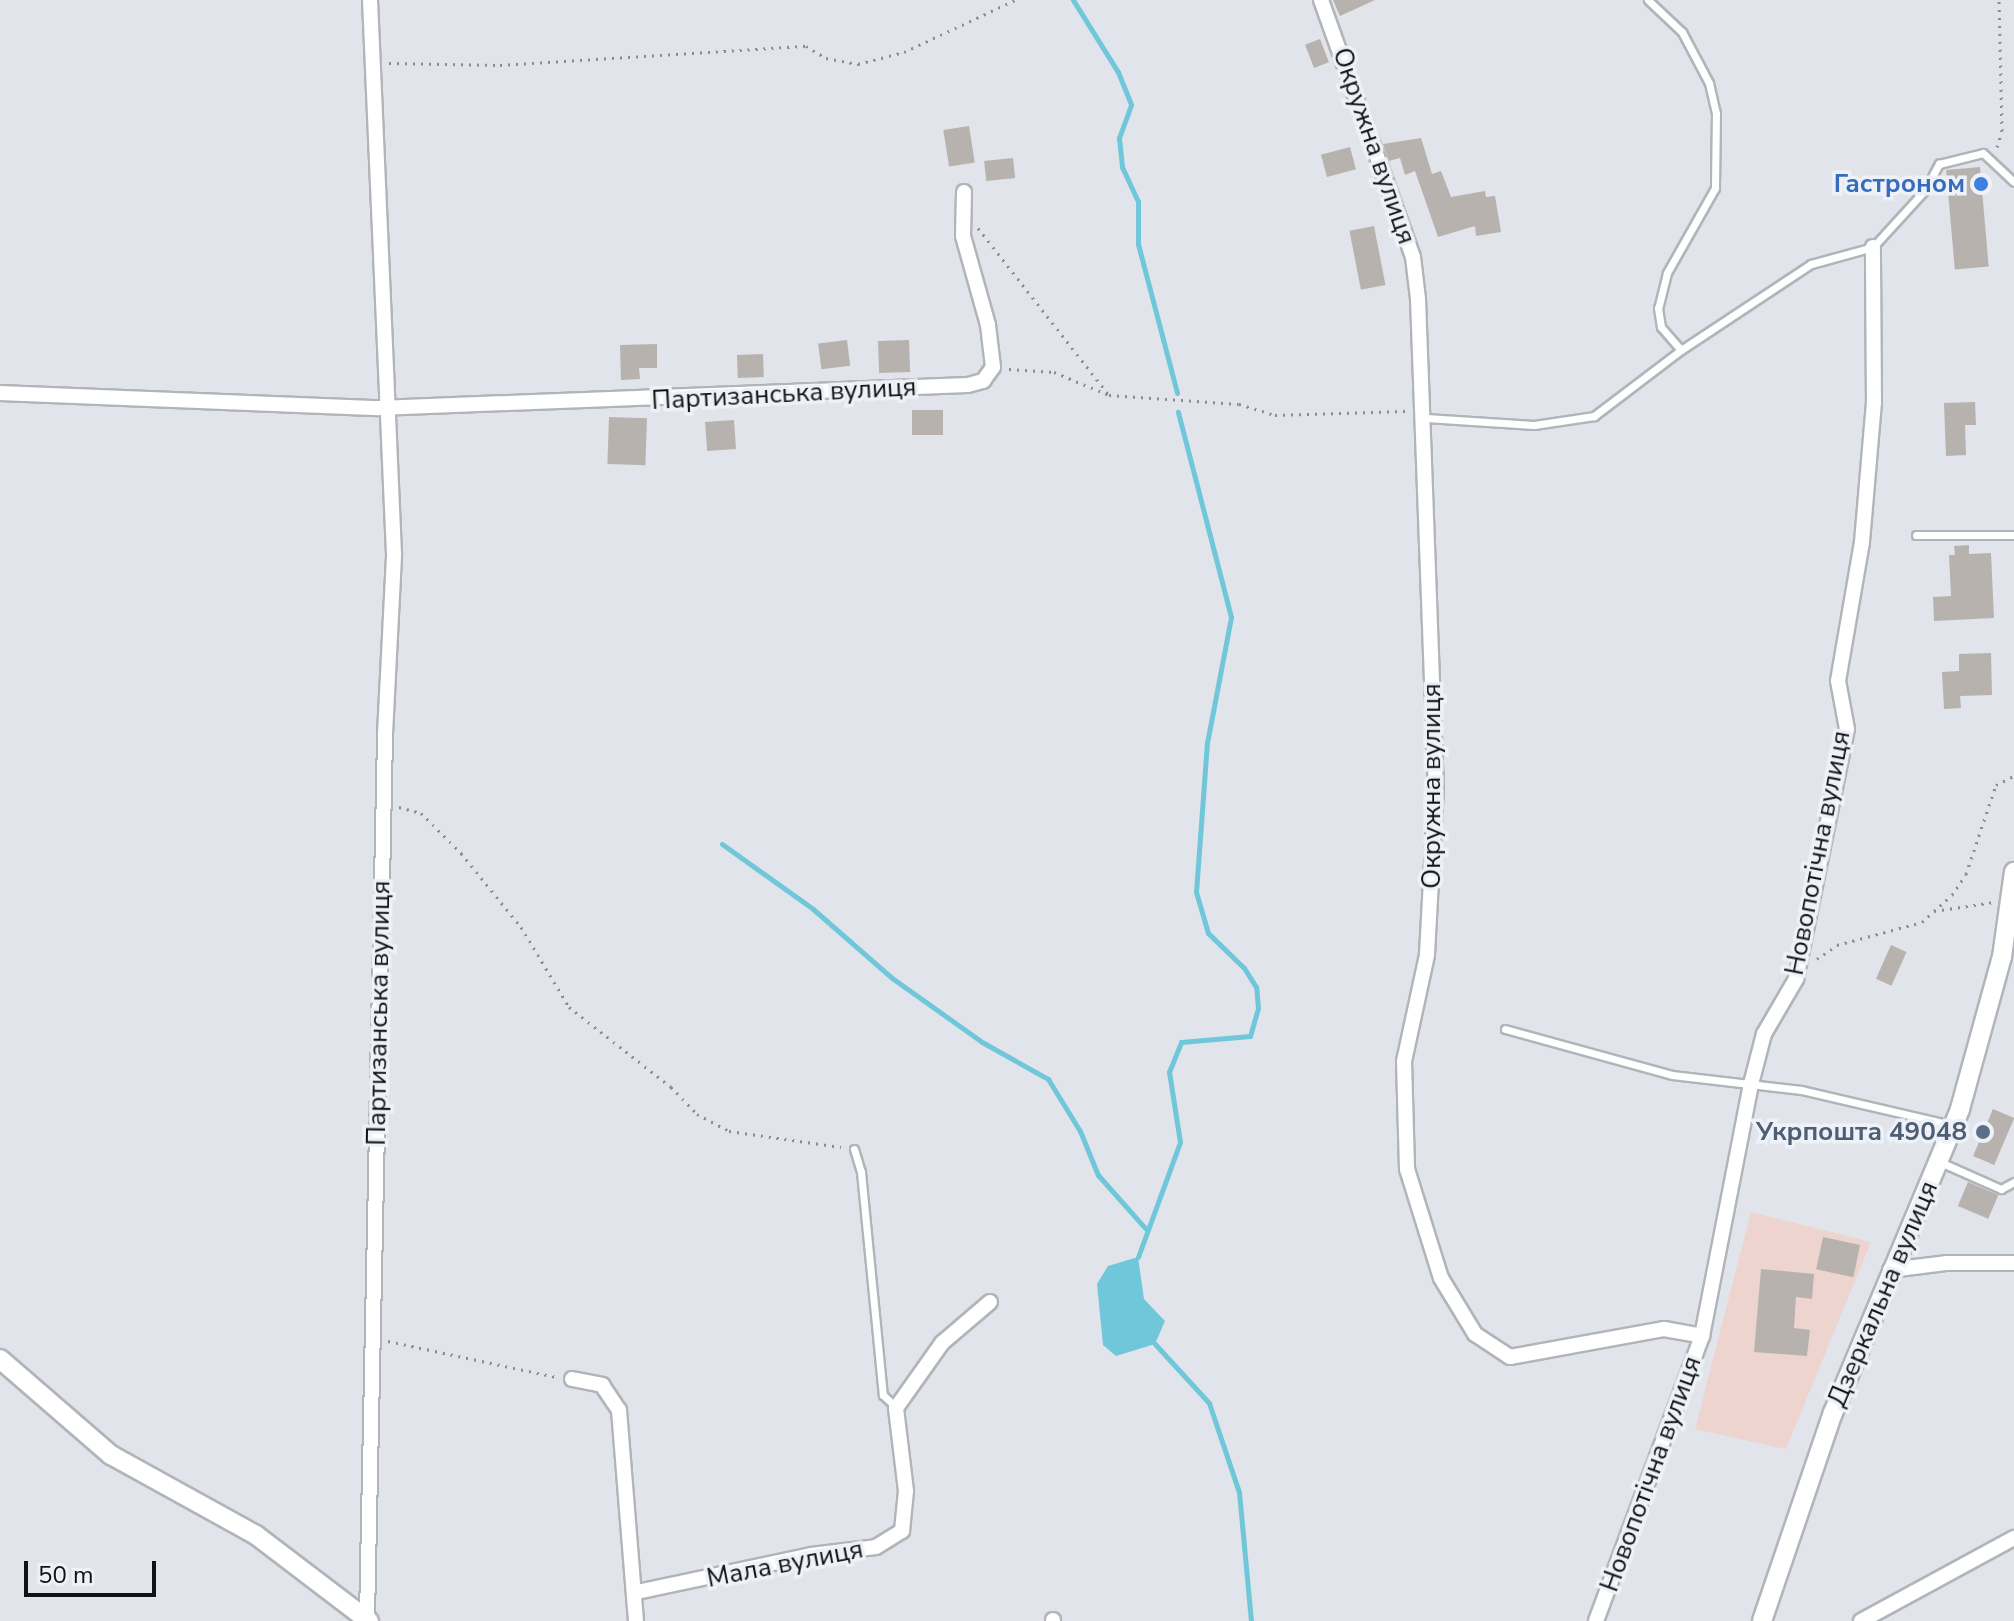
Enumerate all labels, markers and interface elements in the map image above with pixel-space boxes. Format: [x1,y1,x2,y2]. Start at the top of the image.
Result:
street label: Окружна вулиця [1326,44,1422,248]
place label: Гастроном [1834,168,1965,200]
marker: Гастроном [1972,175,1990,193]
street label: Партизанська вулиця [651,371,917,417]
street label: Окружна вулиця [1416,683,1448,889]
street label: Новопотічна вулиця [1779,728,1857,978]
street label: Партизанська вулиця [361,880,397,1146]
place label: Укрпошта 49048 [1756,1116,1967,1148]
marker: Укрпошта 49048 [1974,1123,1992,1141]
street label: Дзеркальна вулиця [1821,1177,1945,1411]
street label: Новопотічна вулиця [1594,1352,1708,1596]
street label: Мала вулиця [704,1534,866,1594]
scale bar [28,1545,160,1595]
text: 50 m [38,1559,94,1591]

